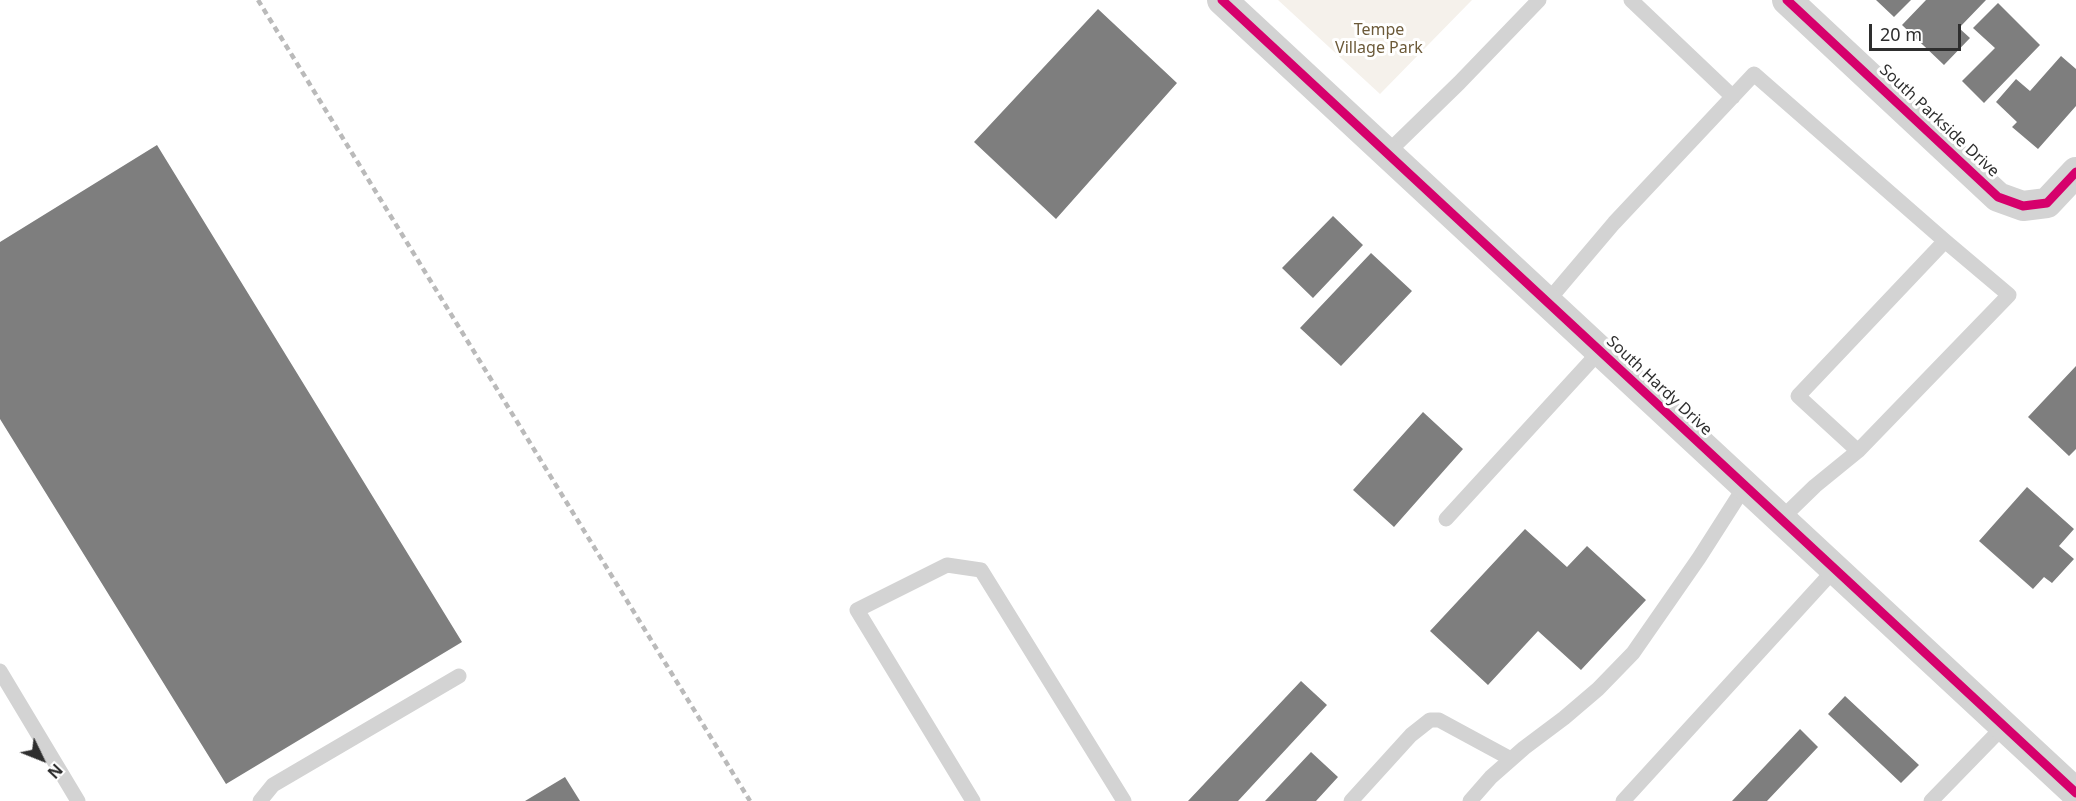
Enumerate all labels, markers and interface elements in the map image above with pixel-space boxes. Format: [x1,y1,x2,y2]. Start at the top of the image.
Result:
scale bar [1872,12,1964,50]
park label: Tempe Village Park [1335,20,1423,58]
text: 20 m [1880,22,1922,46]
street label: South Parkside Drive [1875,61,2003,181]
street label: South Hardy Drive [1602,332,1716,440]
north arrow [12,729,72,789]
text: N [43,759,68,784]

